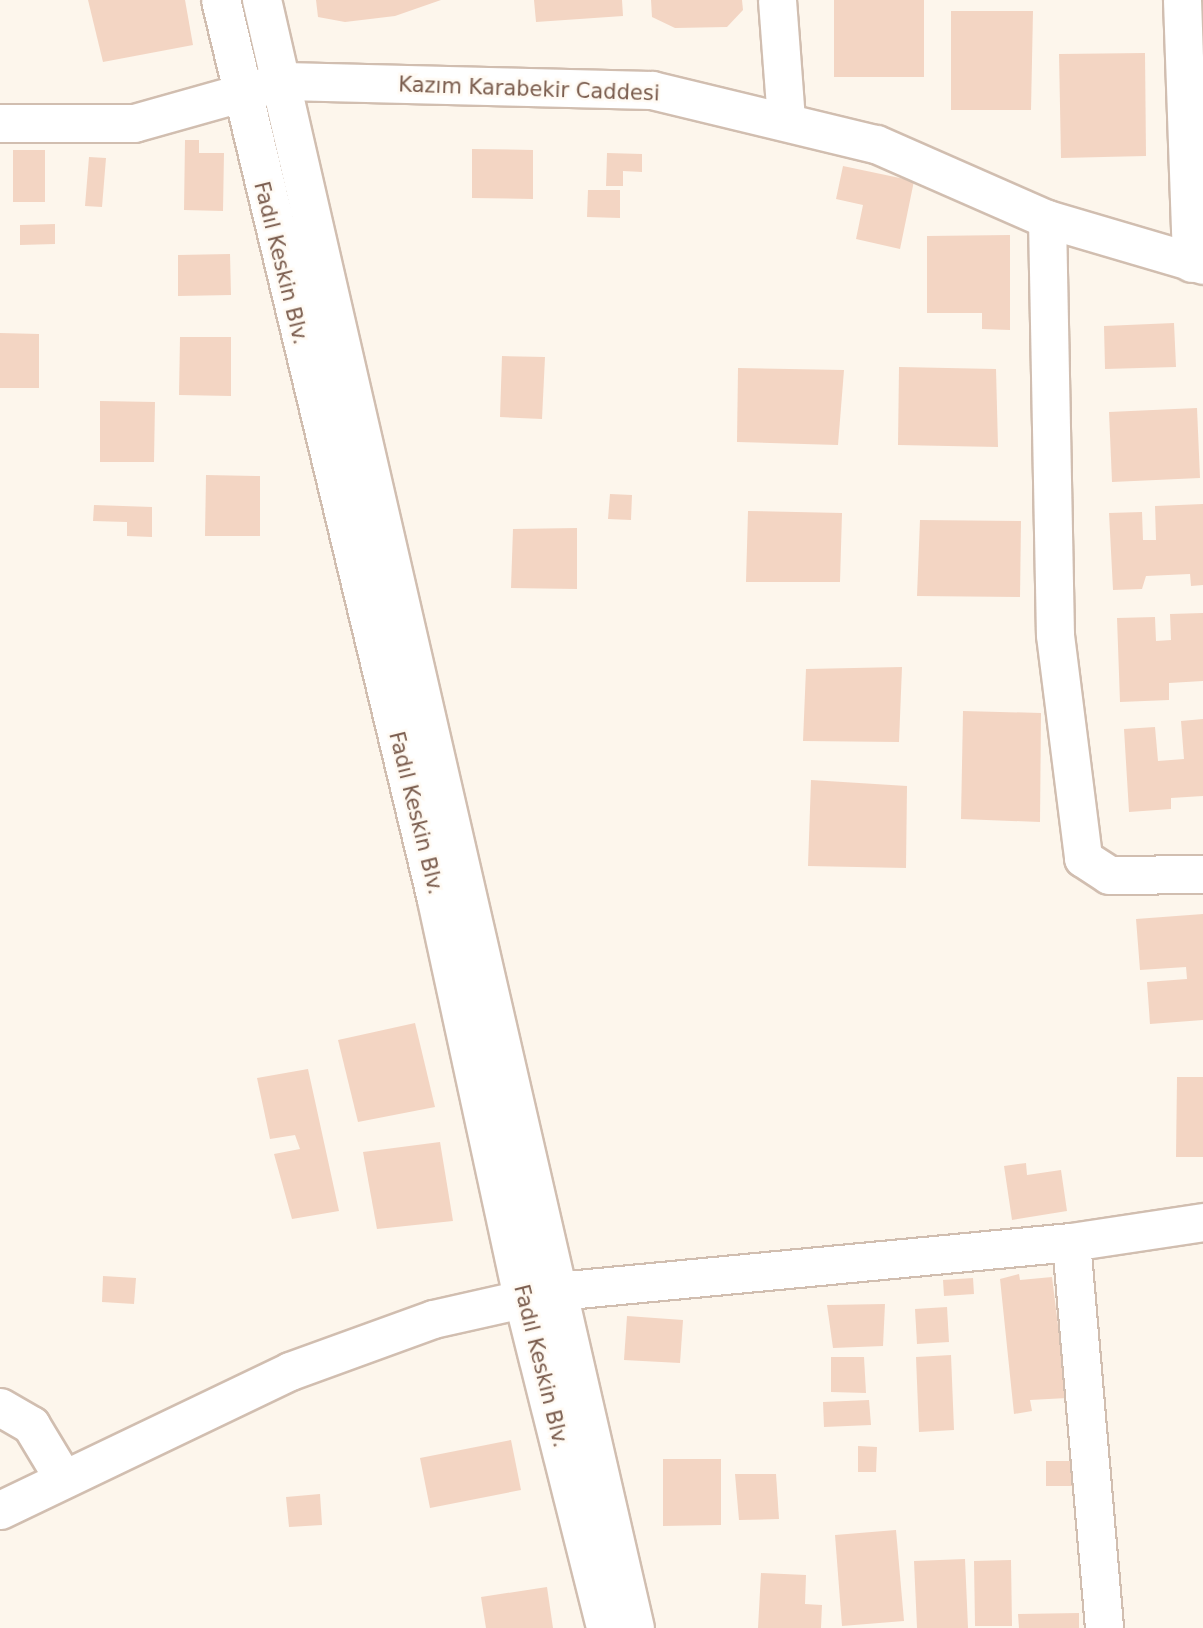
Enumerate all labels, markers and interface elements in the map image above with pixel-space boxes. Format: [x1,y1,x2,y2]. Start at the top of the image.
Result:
street label: Kazım Karabekir Caddesi [398,72,660,106]
street label: Fadıl Keskin Blv. [249,179,313,347]
street label: Fadıl Keskin Blv. [384,729,448,897]
street label: Fadıl Keskin Blv. [509,1282,573,1450]

